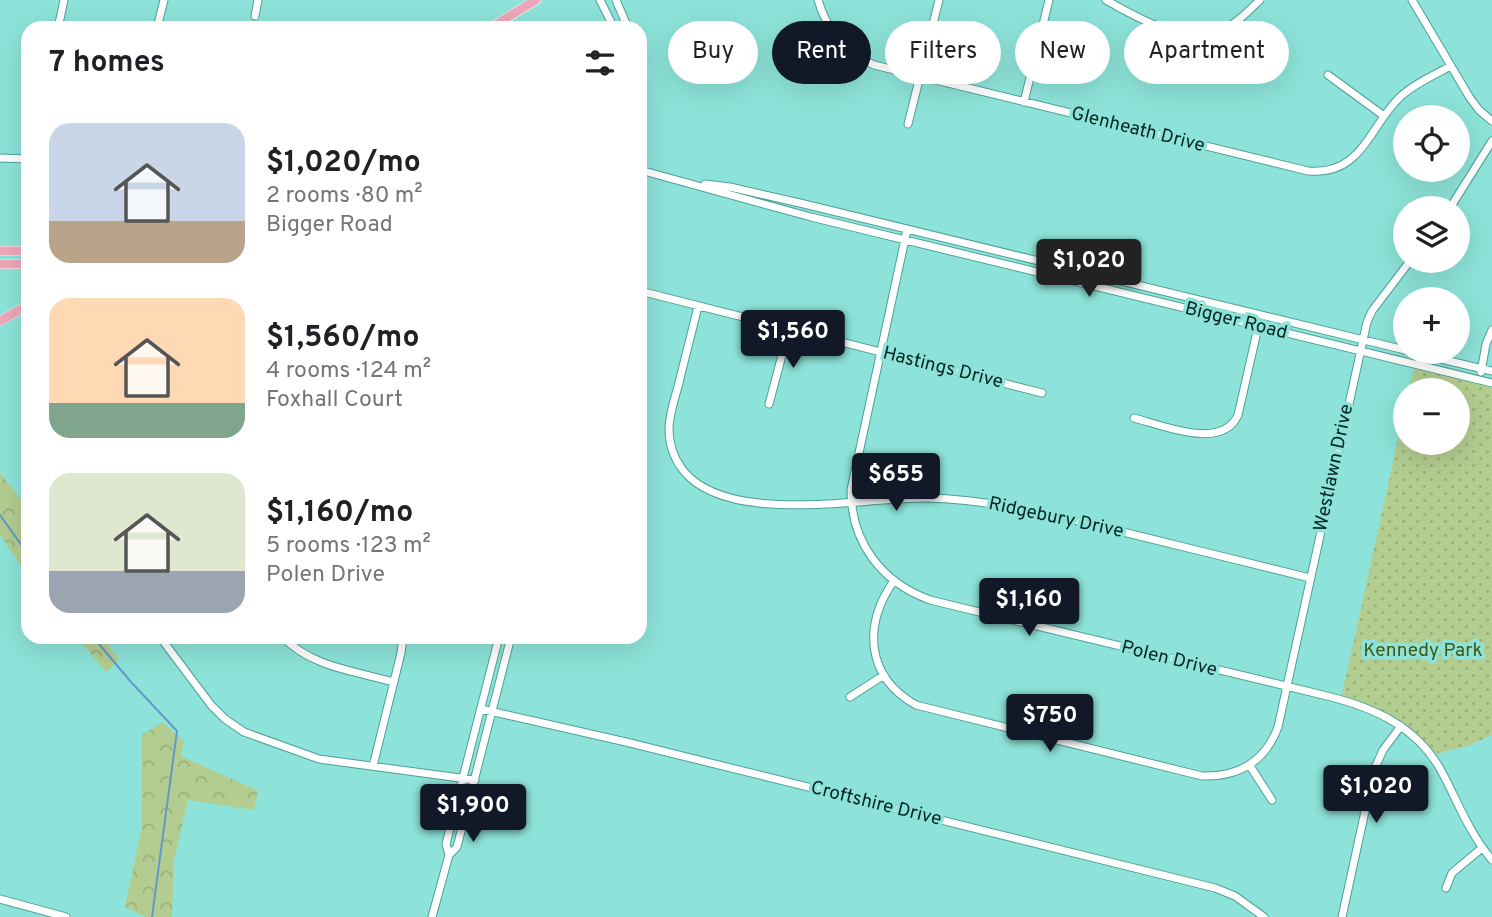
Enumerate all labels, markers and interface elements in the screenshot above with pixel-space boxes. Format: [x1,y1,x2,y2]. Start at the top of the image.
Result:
chip: Buy [668,21,758,84]
chip: Rent [772,21,871,84]
chip: Filters [885,21,1001,84]
chip: New [1015,21,1110,84]
chip: Apartment [1124,21,1289,84]
icon: filters [581,44,619,82]
text: 7 homes [49,45,165,82]
street label: Glenheath Drive [1069,102,1207,158]
map controls [1393,105,1470,455]
button: locate [1393,105,1470,182]
text: $1,020/mo [266,145,421,182]
icon: home [105,151,189,235]
text: 2 rooms · 80 m² [266,182,423,211]
button: layers [1393,196,1470,273]
text: Bigger Road [266,211,393,240]
pin: $1,020 [1032,240,1146,299]
text: $1,020 [1052,247,1126,276]
button: + [1393,287,1470,364]
street label: Bigger Road [1182,297,1290,345]
pin: $1,560 [736,310,850,370]
text: $1,560 [757,318,829,347]
text: $1,560/mo [266,320,420,357]
icon: home [105,326,189,410]
street label: Hastings Drive [880,341,1006,395]
text: 4 rooms · 124 m² [266,357,431,386]
button: − [1393,378,1470,455]
text: Foxhall Court [266,386,403,415]
street label: Westlawn Drive [1309,402,1359,534]
pin: $655 [855,454,937,513]
text: $655 [868,461,924,490]
street label: Ridgebury Drive [986,492,1126,544]
text: $1,160/mo [266,495,413,532]
icon: home [105,501,189,585]
text: 5 rooms · 123 m² [266,532,431,561]
text: Polen Drive [266,561,385,590]
pin: $1,160 [972,578,1086,638]
text: $1,160 [995,586,1063,615]
street label: Polen Drive [1118,635,1220,683]
park label: Kennedy Park [1363,639,1483,663]
pin: $750 [1009,694,1091,754]
text: $750 [1022,702,1078,731]
pin: $1,020 [1319,766,1433,825]
text: $1,020 [1339,773,1413,802]
street label: Croftshire Drive [808,776,944,832]
pin: $1,900 [416,784,530,844]
text: $1,900 [436,792,510,821]

